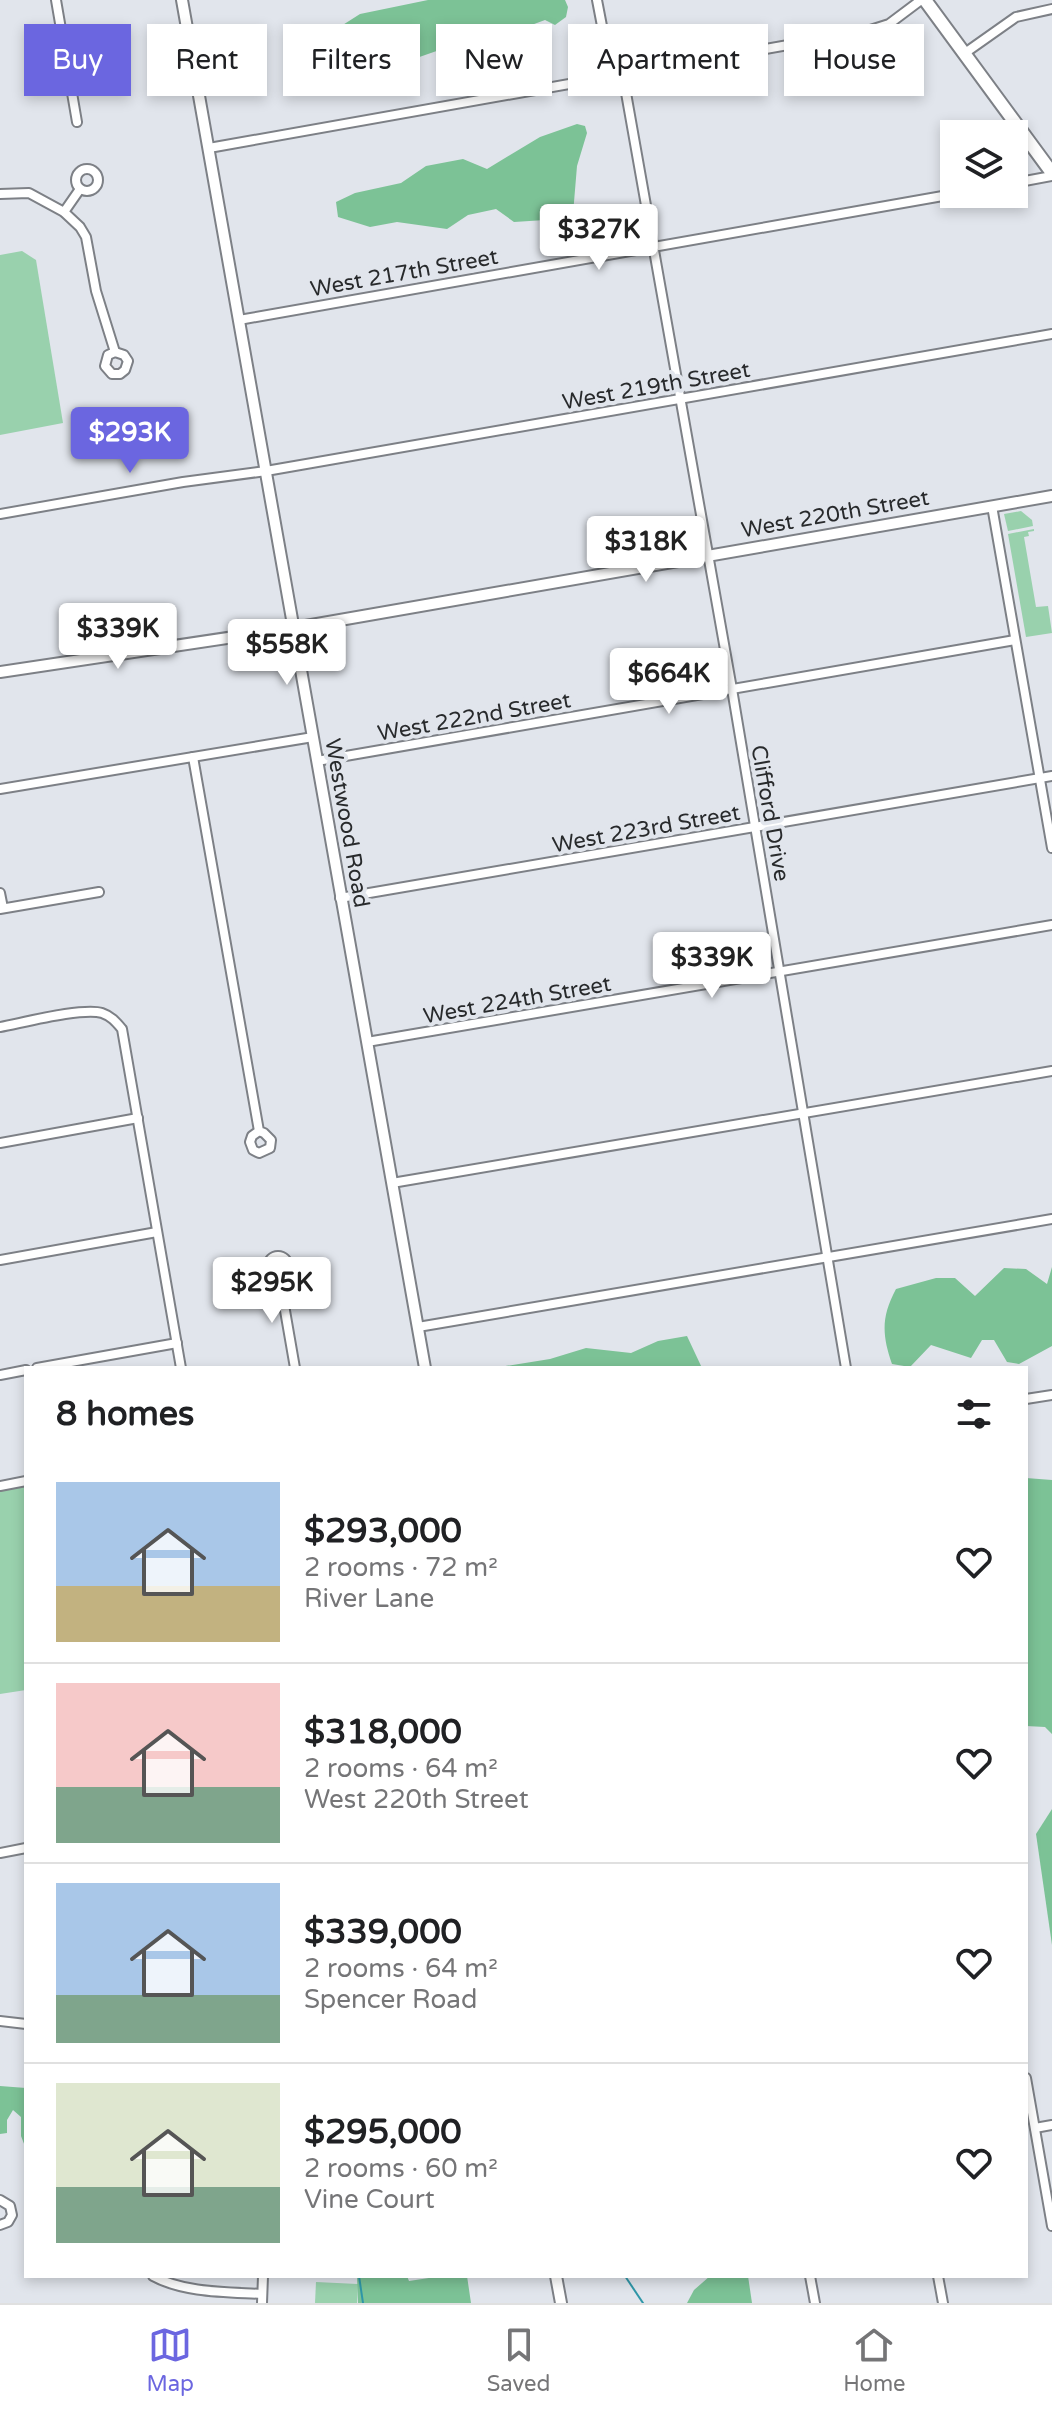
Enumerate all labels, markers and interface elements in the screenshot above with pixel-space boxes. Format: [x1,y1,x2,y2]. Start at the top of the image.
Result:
chip: Buy [24,24,131,96]
chip: Rent [147,24,267,96]
chip: Filters [283,24,420,96]
chip: New [436,24,552,96]
chip: Apartment [568,24,768,96]
chip: House [784,24,924,96]
map controls [940,120,1028,208]
button: layers [940,120,1028,208]
pin: $327K [543,204,655,272]
text: $327K [558,214,640,245]
street label: West 217th Street [308,244,500,302]
street label: West 219th Street [560,357,752,415]
pin: $293K [74,407,186,475]
text: $293K [89,417,171,448]
street label: West 220th Street [739,485,931,543]
pin: $318K [590,516,702,584]
text: $318K [605,526,687,557]
pin: $339K [62,603,174,671]
text: $339K [77,613,159,644]
pin: $558K [231,619,343,687]
text: $558K [246,629,328,660]
pin: $664K [613,648,725,716]
text: $664K [628,658,710,689]
street label: West 222nd Street [376,687,573,747]
street label: Westwood Road [319,737,375,910]
street label: Clifford Drive [745,743,795,883]
street label: West 223rd Street [550,800,742,858]
pin: $339K [656,932,768,1000]
text: $339K [671,942,753,973]
street label: West 224th Street [421,971,613,1029]
pin: $295K [216,1257,328,1325]
text: $295K [231,1267,313,1298]
icon: filters [952,1392,996,1436]
text: 8 homes [56,1394,194,1435]
text: $293,000 [304,1511,462,1552]
icon: home [120,1514,216,1610]
icon: heart [952,1540,996,1584]
text: 2 rooms · 72 m² [304,1552,498,1583]
text: River Lane [304,1583,434,1614]
text: $318,000 [304,1712,462,1753]
icon: home [120,1715,216,1811]
icon: heart [952,1741,996,1785]
text: 2 rooms · 64 m² [304,1753,498,1784]
text: West 220th Street [304,1784,529,1815]
text: $339,000 [304,1912,462,1953]
icon: home [120,1915,216,2011]
icon: heart [952,1941,996,1985]
text: 2 rooms · 64 m² [304,1953,498,1984]
text: Spencer Road [304,1984,477,2015]
text: $295,000 [304,2112,462,2153]
icon: home [120,2115,216,2211]
icon: heart [952,2141,996,2185]
text: 2 rooms · 60 m² [304,2153,498,2184]
text: Vine Court [304,2184,435,2215]
tab: Map [146,2323,194,2397]
tab: Saved [487,2323,550,2397]
tab: Home [843,2323,906,2397]

